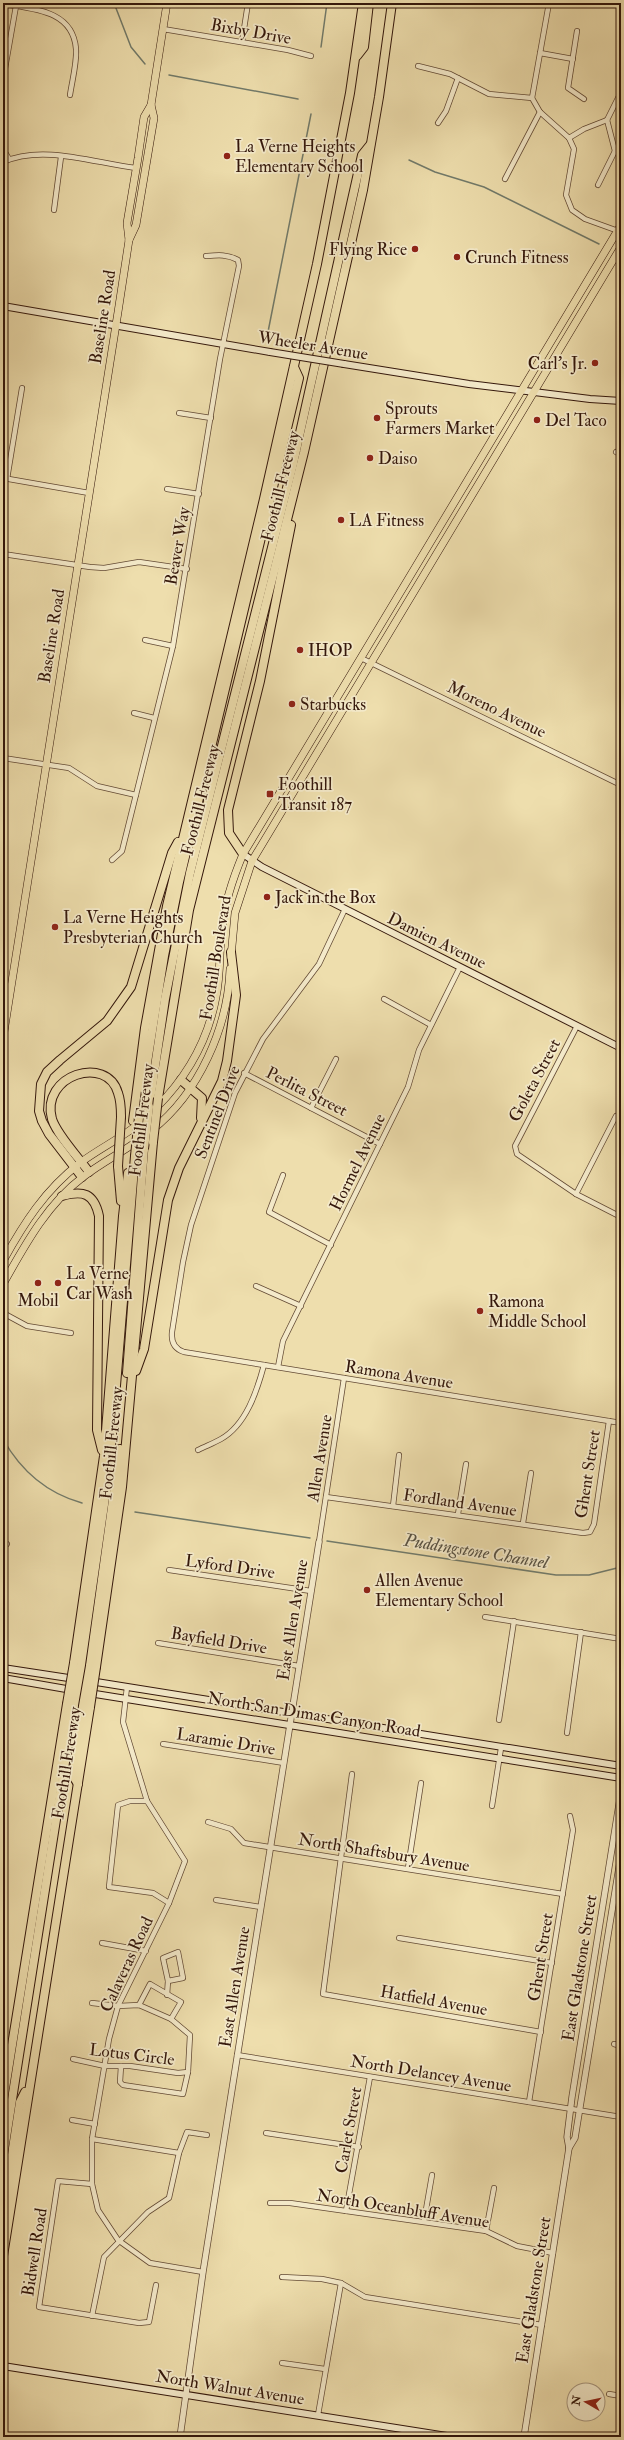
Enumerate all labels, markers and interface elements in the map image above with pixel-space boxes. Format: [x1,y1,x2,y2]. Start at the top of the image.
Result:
street label: Bixby Drive [209,14,293,50]
place label: La Verne Heights Elementary School [235,136,364,178]
marker: La Verne Heights Elementary School [222,151,232,161]
place label: Flying Rice [329,239,407,261]
marker: Flying Rice [410,244,420,254]
place label: Crunch Fitness [465,247,569,268]
marker: Crunch Fitness [452,252,462,262]
street label: Baseline Road [85,268,120,366]
street label: Wheeler Avenue [255,326,369,365]
place label: Carl's Jr. [528,353,587,375]
marker: Carl's Jr. [590,358,600,368]
place label: Sprouts Farmers Market [385,398,495,439]
place label: Del Taco [545,410,607,431]
marker: Sprouts Farmers Market [372,413,382,423]
marker: Del Taco [532,415,542,425]
street label: Foothill Freeway [257,428,305,544]
place label: Daiso [378,448,417,469]
marker: Daiso [365,453,375,463]
street label: Beaver Way [160,505,196,587]
place label: LA Fitness [349,510,424,531]
marker: LA Fitness [336,515,346,525]
street label: Baseline Road [34,587,69,685]
place label: IHOP [308,640,352,661]
marker: IHOP [295,645,305,655]
street label: Moreno Avenue [444,676,550,742]
place label: Starbucks [300,694,366,715]
marker: Starbucks [287,699,297,709]
street label: Foothill Freeway [177,742,225,858]
place label: Foothill Transit 187 [278,774,352,815]
marker: Foothill Transit 187 [265,789,275,799]
place label: Jack in the Box [274,887,376,909]
marker: Jack in the Box [262,892,272,902]
street label: Foothill Boulevard [195,893,236,1022]
place label: La Verne Heights Presbyterian Church [63,907,203,949]
street label: Damien Avenue [384,908,490,973]
marker: La Verne Heights Presbyterian Church [50,922,60,932]
street label: Goleta Street [504,1035,565,1125]
street label: Foothill Freeway [124,1062,160,1178]
street label: Perlita Street [262,1062,351,1121]
street label: Sentinel Drive [190,1063,245,1162]
street label: Hormel Avenue [325,1110,390,1214]
place label: La Verne Car Wash [66,1263,133,1304]
marker: Mobil [33,1278,43,1288]
marker: La Verne Car Wash [53,1278,63,1288]
place label: Mobil [17,1290,59,1311]
place label: Ramona Middle School [488,1291,587,1332]
marker: Ramona Middle School [475,1306,485,1316]
street label: Ramona Avenue [343,1356,454,1393]
street label: Foothill Freeway [95,1385,129,1501]
street label: Allen Avenue [302,1413,337,1504]
street label: Ghent Street [570,1428,605,1520]
street label: Fordland Avenue [402,1484,518,1521]
water label: Puddingstone Channel [401,1529,551,1575]
street label: Lyford Drive [184,1550,276,1584]
street label: East Allen Avenue [273,1558,312,1682]
place label: Allen Avenue Elementary School [374,1570,504,1612]
marker: Allen Avenue Elementary School [362,1585,372,1595]
street label: Bayfield Drive [169,1623,268,1659]
street label: North San Dimas Canyon Road [206,1687,423,1743]
street label: Foothill Freeway [47,1705,87,1821]
street label: Laramie Drive [175,1723,277,1760]
street label: North Shaftsbury Avenue [297,1829,471,1877]
street label: East Gladstone Street [558,1893,602,2043]
street label: Ghent Street [523,1911,558,2003]
street label: Calaveras Road [95,1913,158,2015]
street label: East Allen Avenue [215,1925,254,2049]
street label: Hatfield Avenue [379,1981,489,2020]
street label: Lotus Circle [88,2039,176,2070]
street label: North Delancey Avenue [349,2050,513,2098]
street label: Carlet Street [331,2085,366,2175]
street label: North Oceanbluff Avenue [315,2184,491,2233]
street label: Bidwell Road [17,2206,52,2298]
street label: East Gladstone Street [512,2215,556,2365]
street label: North Walnut Avenue [154,2365,306,2410]
north arrow [566,2382,606,2422]
text: N [569,2394,584,2407]

